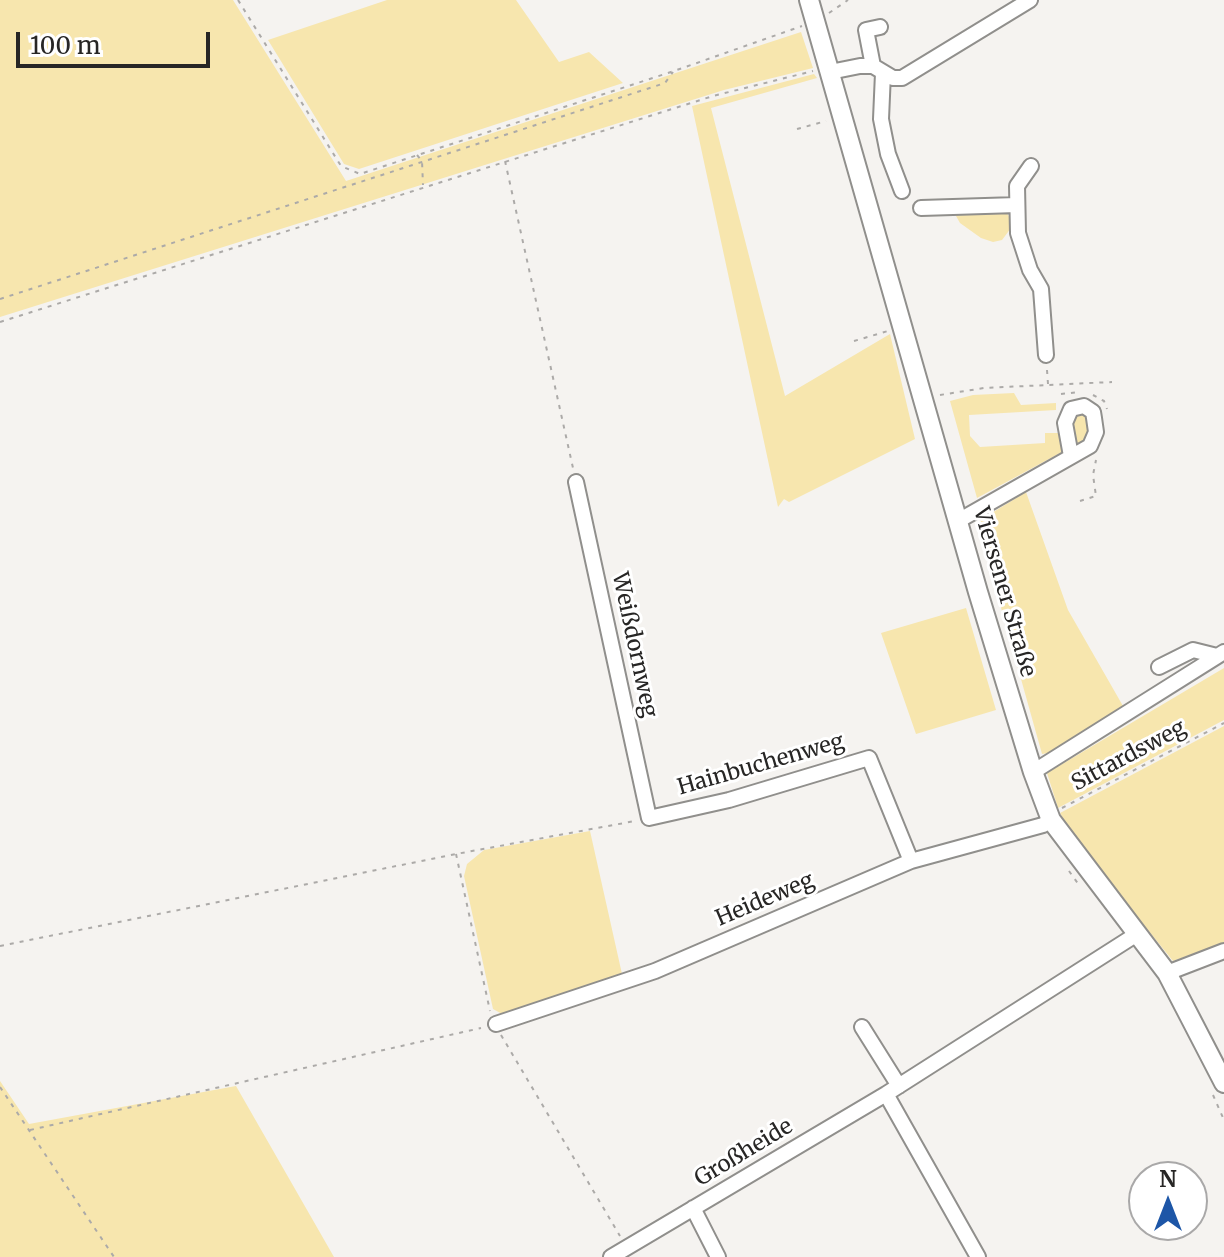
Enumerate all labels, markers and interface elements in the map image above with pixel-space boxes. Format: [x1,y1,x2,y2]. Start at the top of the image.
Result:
scale bar [20,16,214,66]
text: 100 m [30,30,100,61]
street label: Viersener Straße [967,504,1041,680]
street label: Weißdornweg [606,570,662,720]
street label: Sittardsweg [1067,715,1191,797]
street label: Hainbuchenweg [675,729,847,801]
street label: Heideweg [712,867,818,933]
street label: Großheide [690,1114,798,1192]
north arrow [1128,1161,1208,1241]
text: N [1159,1165,1177,1193]

